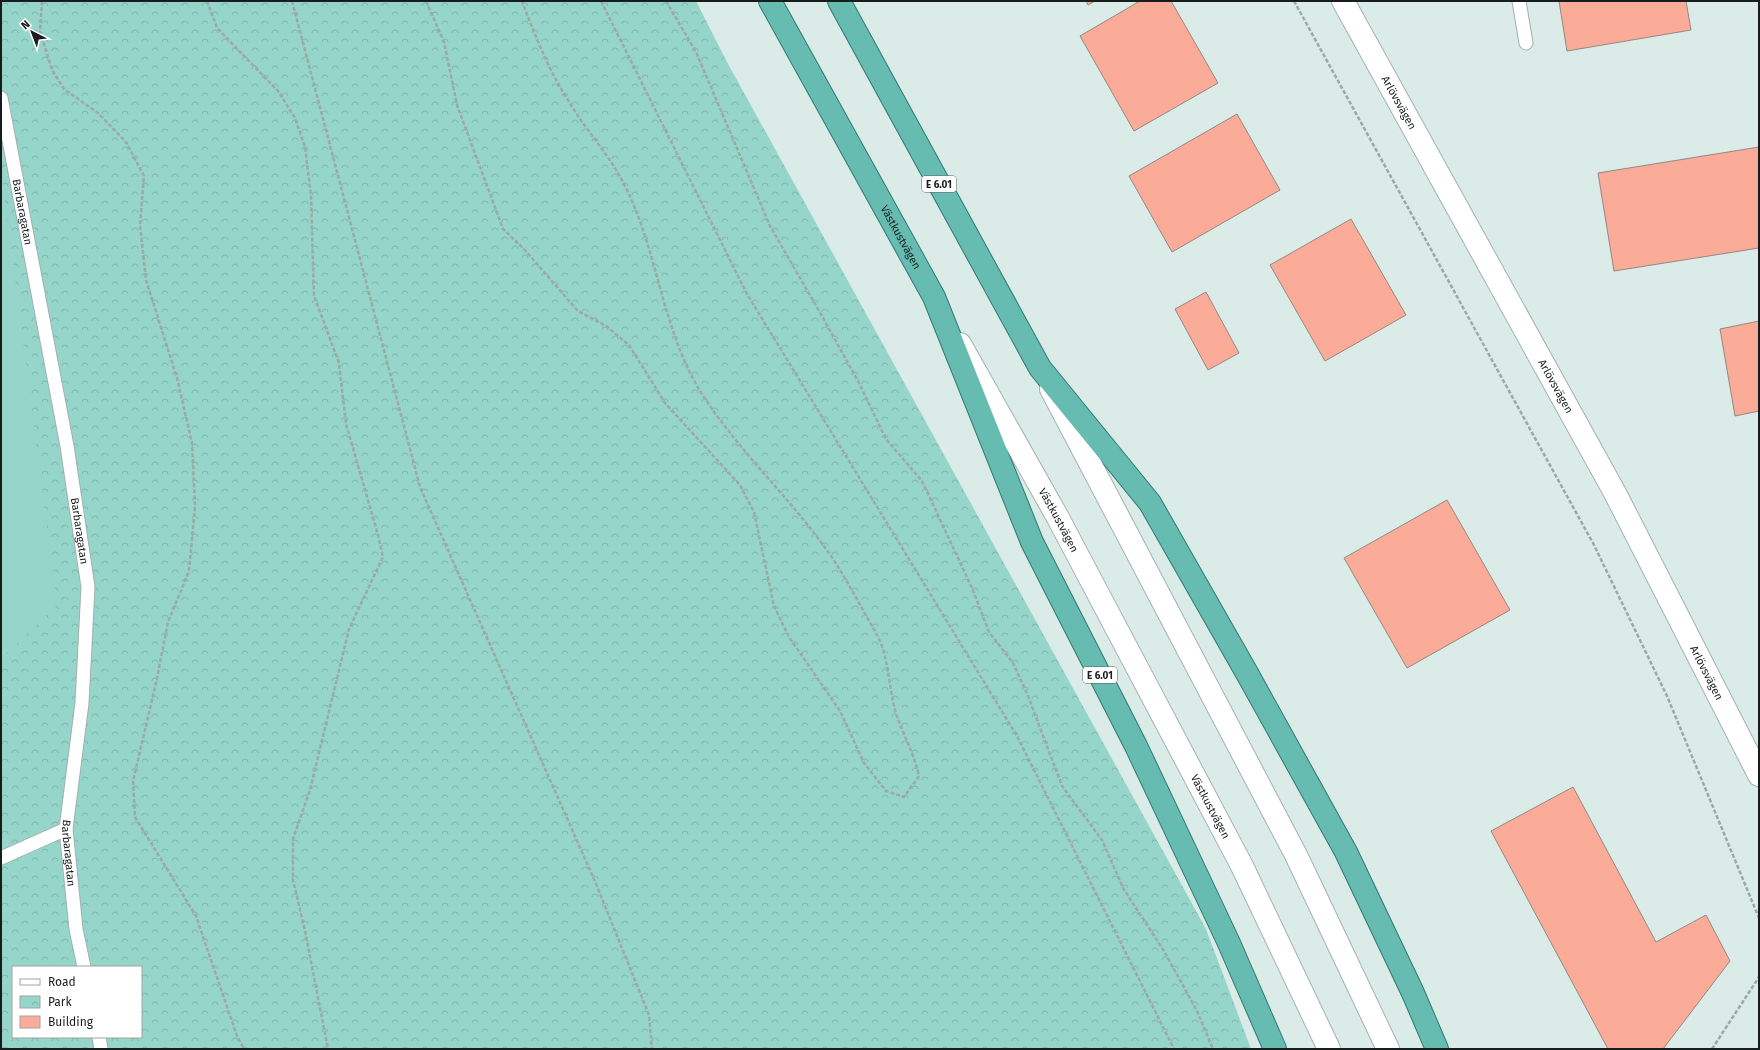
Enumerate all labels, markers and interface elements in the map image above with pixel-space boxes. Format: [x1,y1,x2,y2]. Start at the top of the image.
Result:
north arrow [12,12,52,52]
text: N [19,18,33,32]
street label: Arlövsvägen [1379,74,1419,132]
road number: E 6.01 [922,176,956,192]
street label: Barbaragatan [9,178,35,246]
street label: Västkustvägen [878,203,923,272]
street label: Arlövsvägen [1535,357,1576,416]
street label: Västkustvägen [1036,486,1081,555]
street label: Barbaragatan [68,497,91,565]
street label: Arlövsvägen [1687,643,1726,702]
road number: E 6.01 [1083,667,1117,683]
street label: Västkustvägen [1188,772,1232,841]
street label: Barbaragatan [59,819,78,887]
legend [12,966,142,1038]
text: Road [48,975,76,989]
text: Park [48,995,72,1009]
text: Building [48,1015,94,1029]

